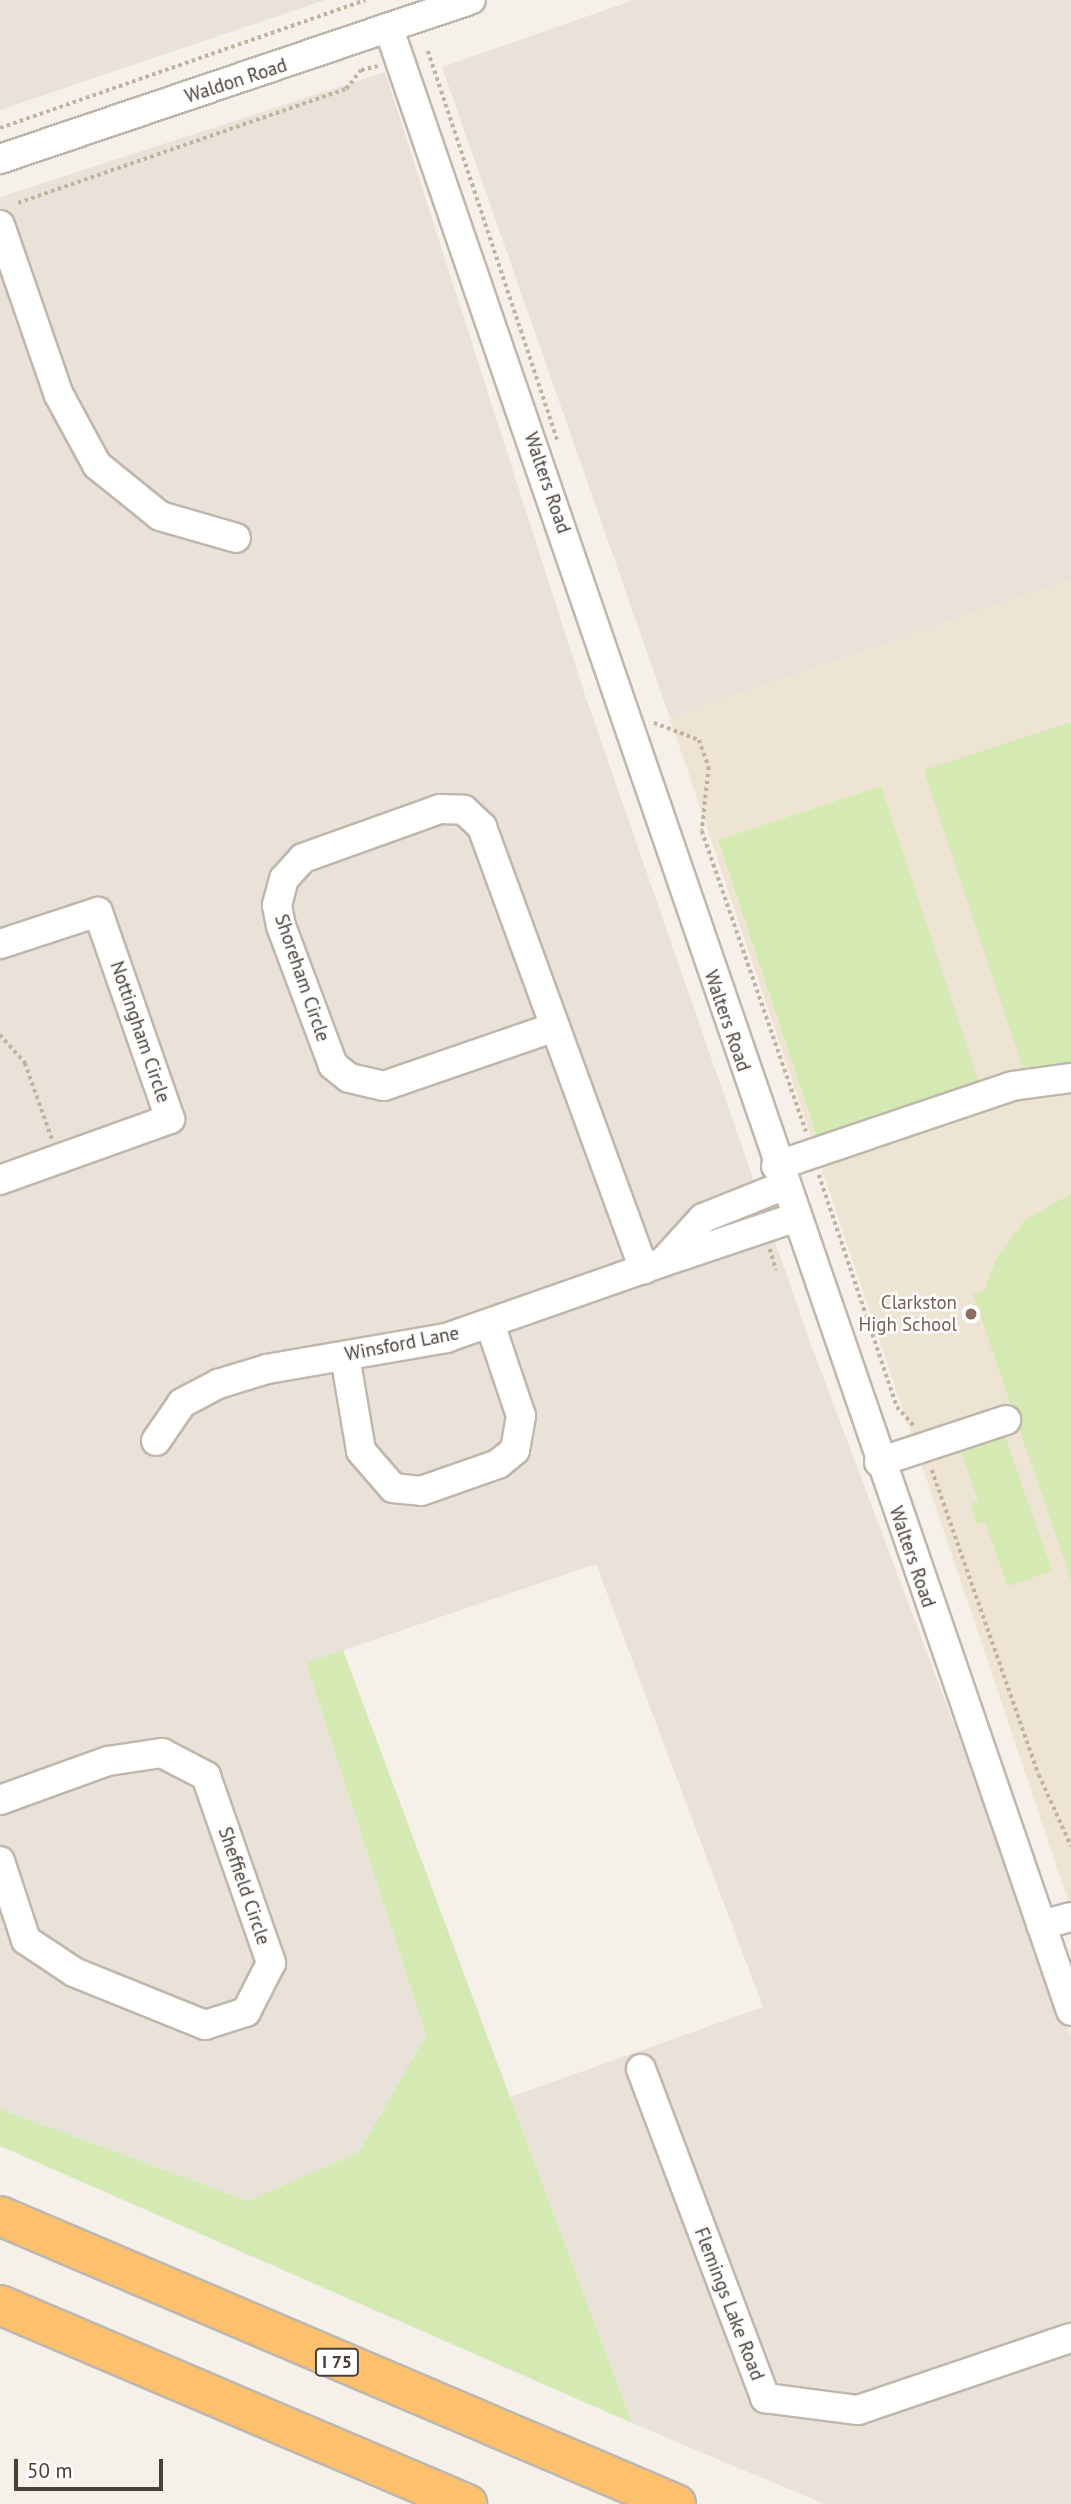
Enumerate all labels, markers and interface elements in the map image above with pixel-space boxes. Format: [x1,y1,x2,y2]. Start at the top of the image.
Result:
street label: Waldon Road [182,54,290,108]
street label: Walters Road [519,429,575,537]
street label: Shoreham Circle [270,911,334,1045]
street label: Nottingham Circle [105,958,175,1106]
street label: Walters Road [699,967,755,1075]
place label: Clarkston High School [859,1292,957,1336]
marker: Clarkston High School [963,1306,979,1322]
street label: Winsford Lane [343,1322,461,1366]
street label: Walters Road [884,1503,940,1611]
street label: Sheffield Circle [213,1824,275,1948]
street label: Flemings Lake Road [689,2224,769,2384]
road number: I 75 [314,2348,360,2376]
scale bar [18,2444,166,2488]
text: 50 m [27,2457,73,2484]

